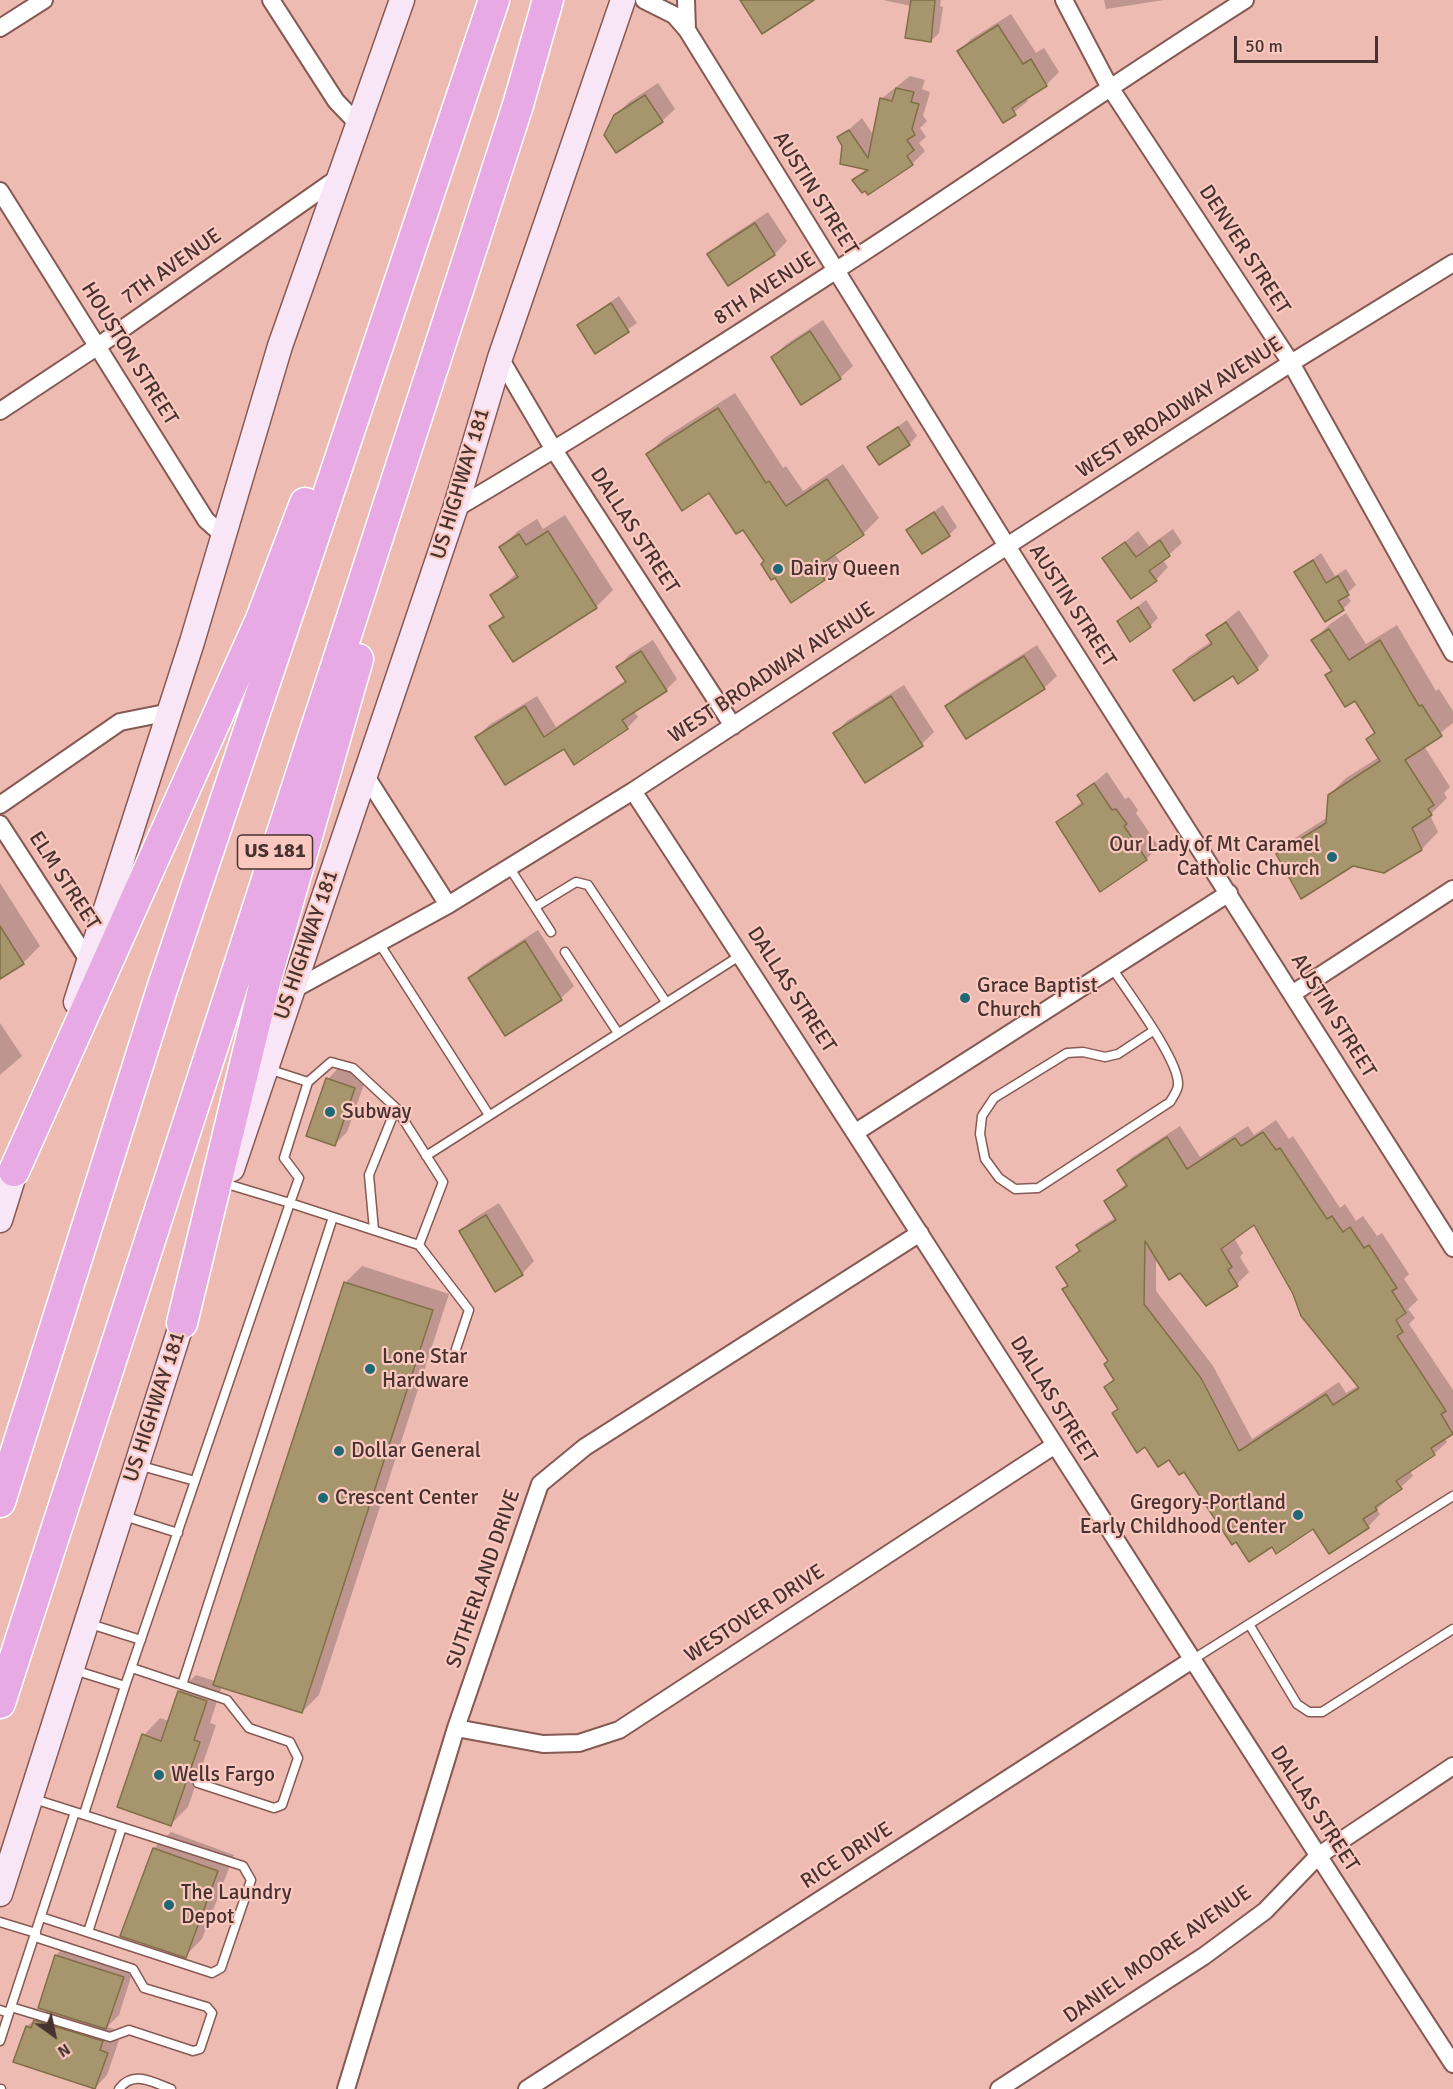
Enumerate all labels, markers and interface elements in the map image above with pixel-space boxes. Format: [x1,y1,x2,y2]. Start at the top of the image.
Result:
scale bar [1237,24,1381,62]
text: 50 m [1245,35,1283,57]
street label: AUSTIN STREET [767,127,863,261]
street label: DENVER STREET [1193,181,1295,319]
street label: 7TH AVENUE [117,223,227,311]
street label: 8TH AVENUE [709,247,821,331]
street label: HOUSTON STREET [75,278,183,430]
street label: WEST BROADWAY AVENUE [1072,332,1288,484]
street label: US HIGHWAY 181 [426,405,496,563]
street label: DALLAS STREET [584,463,684,599]
street label: AUSTIN STREET [1023,540,1121,672]
place label: Dairy Queen [790,556,900,582]
marker: Dairy Queen [771,562,785,576]
street label: WEST BROADWAY AVENUE [664,597,880,749]
street label: ELM STREET [23,827,105,935]
place label: Our Lady of Mt Caramel Catholic Church [1109,832,1320,882]
road number: US 181 [238,835,312,869]
marker: Our Lady of Mt Caramel Catholic Church [1325,850,1339,864]
street label: US HIGHWAY 181 [270,867,344,1023]
street label: DALLAS STREET [741,922,841,1058]
street label: AUSTIN STREET [1285,949,1381,1083]
place label: Grace Baptist Church [977,973,1098,1023]
marker: Grace Baptist Church [958,991,972,1005]
place label: Subway [342,1099,411,1125]
marker: Subway [323,1105,337,1119]
street label: US HIGHWAY 181 [119,1329,191,1485]
street label: DALLAS STREET [1004,1332,1102,1468]
place label: Lone Star Hardware [382,1344,469,1394]
marker: Lone Star Hardware [363,1362,377,1376]
place label: Dollar General [351,1438,481,1464]
marker: Dollar General [332,1444,346,1458]
place label: Crescent Center [335,1485,478,1511]
street label: SUTHERLAND DRIVE [442,1486,526,1672]
place label: Gregory-Portland Early Childhood Center [1080,1490,1286,1540]
marker: Crescent Center [316,1491,330,1505]
marker: Gregory-Portland Early Childhood Center [1291,1508,1305,1522]
street label: WESTOVER DRIVE [680,1559,830,1669]
street label: DALLAS STREET [1264,1741,1364,1877]
place label: Wells Fargo [171,1762,275,1788]
marker: Wells Fargo [152,1768,166,1782]
street label: RICE DRIVE [796,1817,898,1895]
place label: The Laundry Depot [181,1880,291,1930]
street label: DANIEL MOORE AVENUE [1059,1881,1257,2029]
marker: The Laundry Depot [162,1898,176,1912]
north arrow [24,2005,84,2065]
text: N [54,2039,74,2062]

